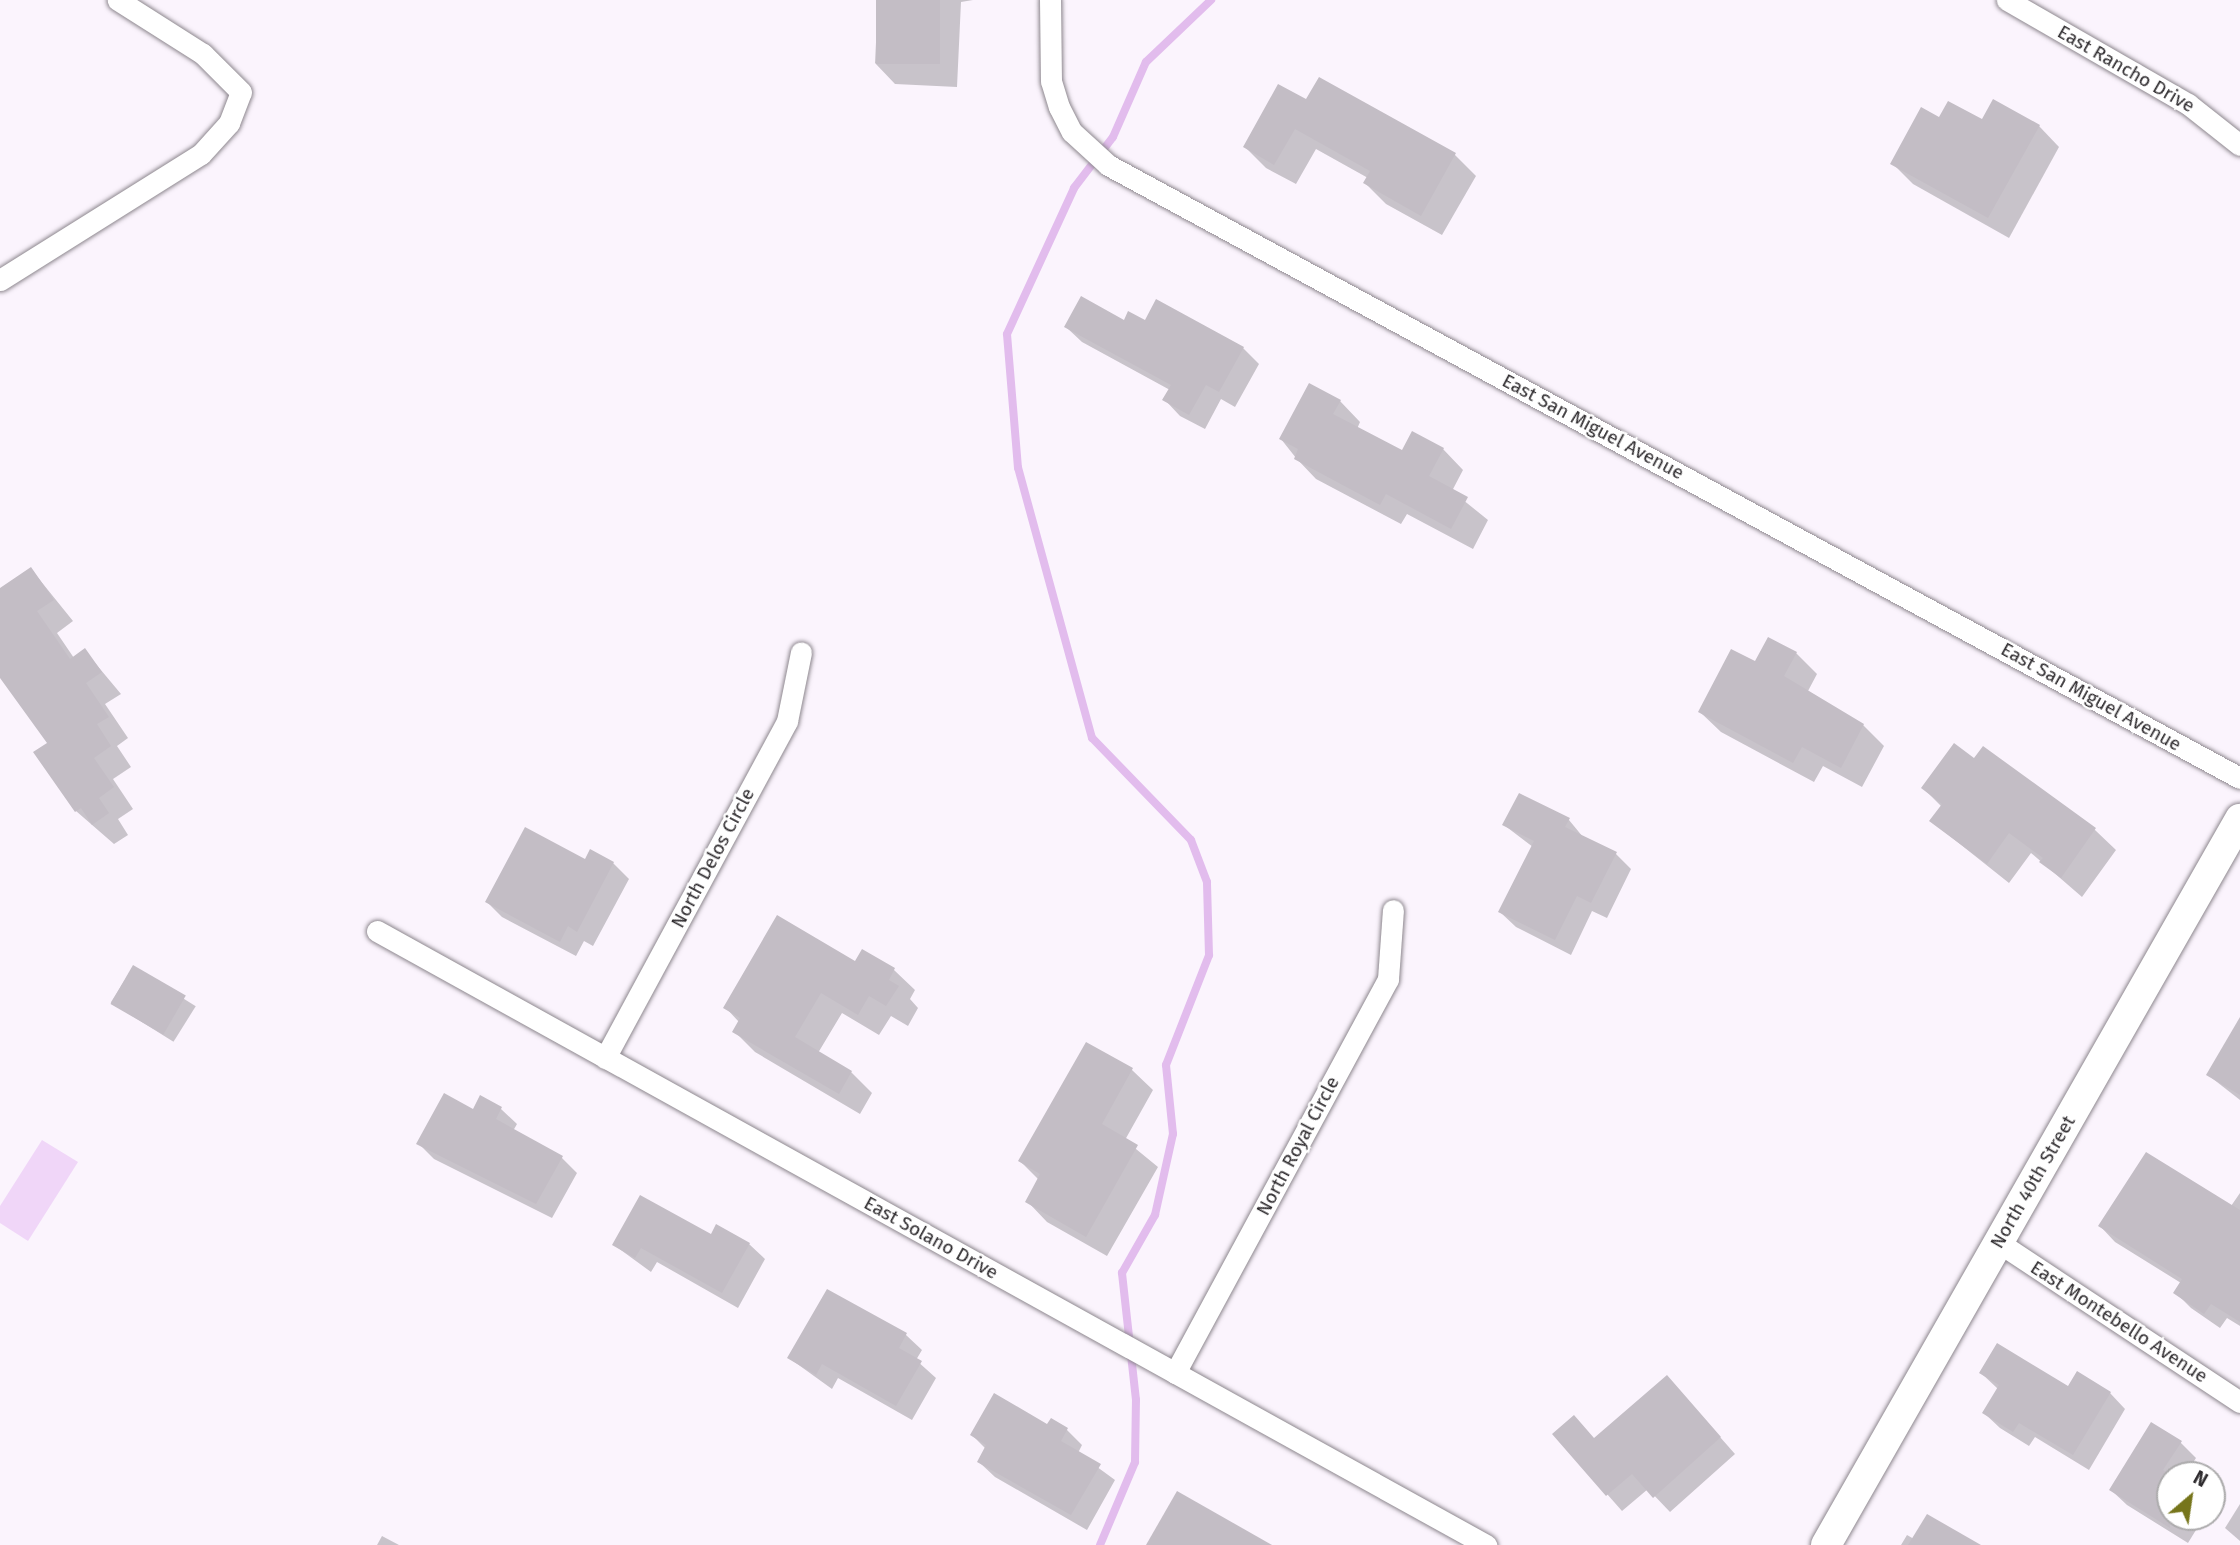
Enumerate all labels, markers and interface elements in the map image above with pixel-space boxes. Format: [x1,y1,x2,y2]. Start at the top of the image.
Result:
street label: East Rancho Drive [2053,20,2199,118]
street label: East San Miguel Avenue [1498,369,1688,485]
street label: East San Miguel Avenue [1997,638,2185,756]
street label: North Delos Circle [667,784,759,932]
street label: North Royal Circle [1252,1073,1344,1219]
street label: North 40th Street [1986,1111,2080,1253]
street label: East Solano Drive [860,1192,1002,1284]
street label: East Montebello Avenue [2026,1256,2212,1388]
north arrow [2156,1461,2226,1531]
text: N [2189,1466,2212,1492]

